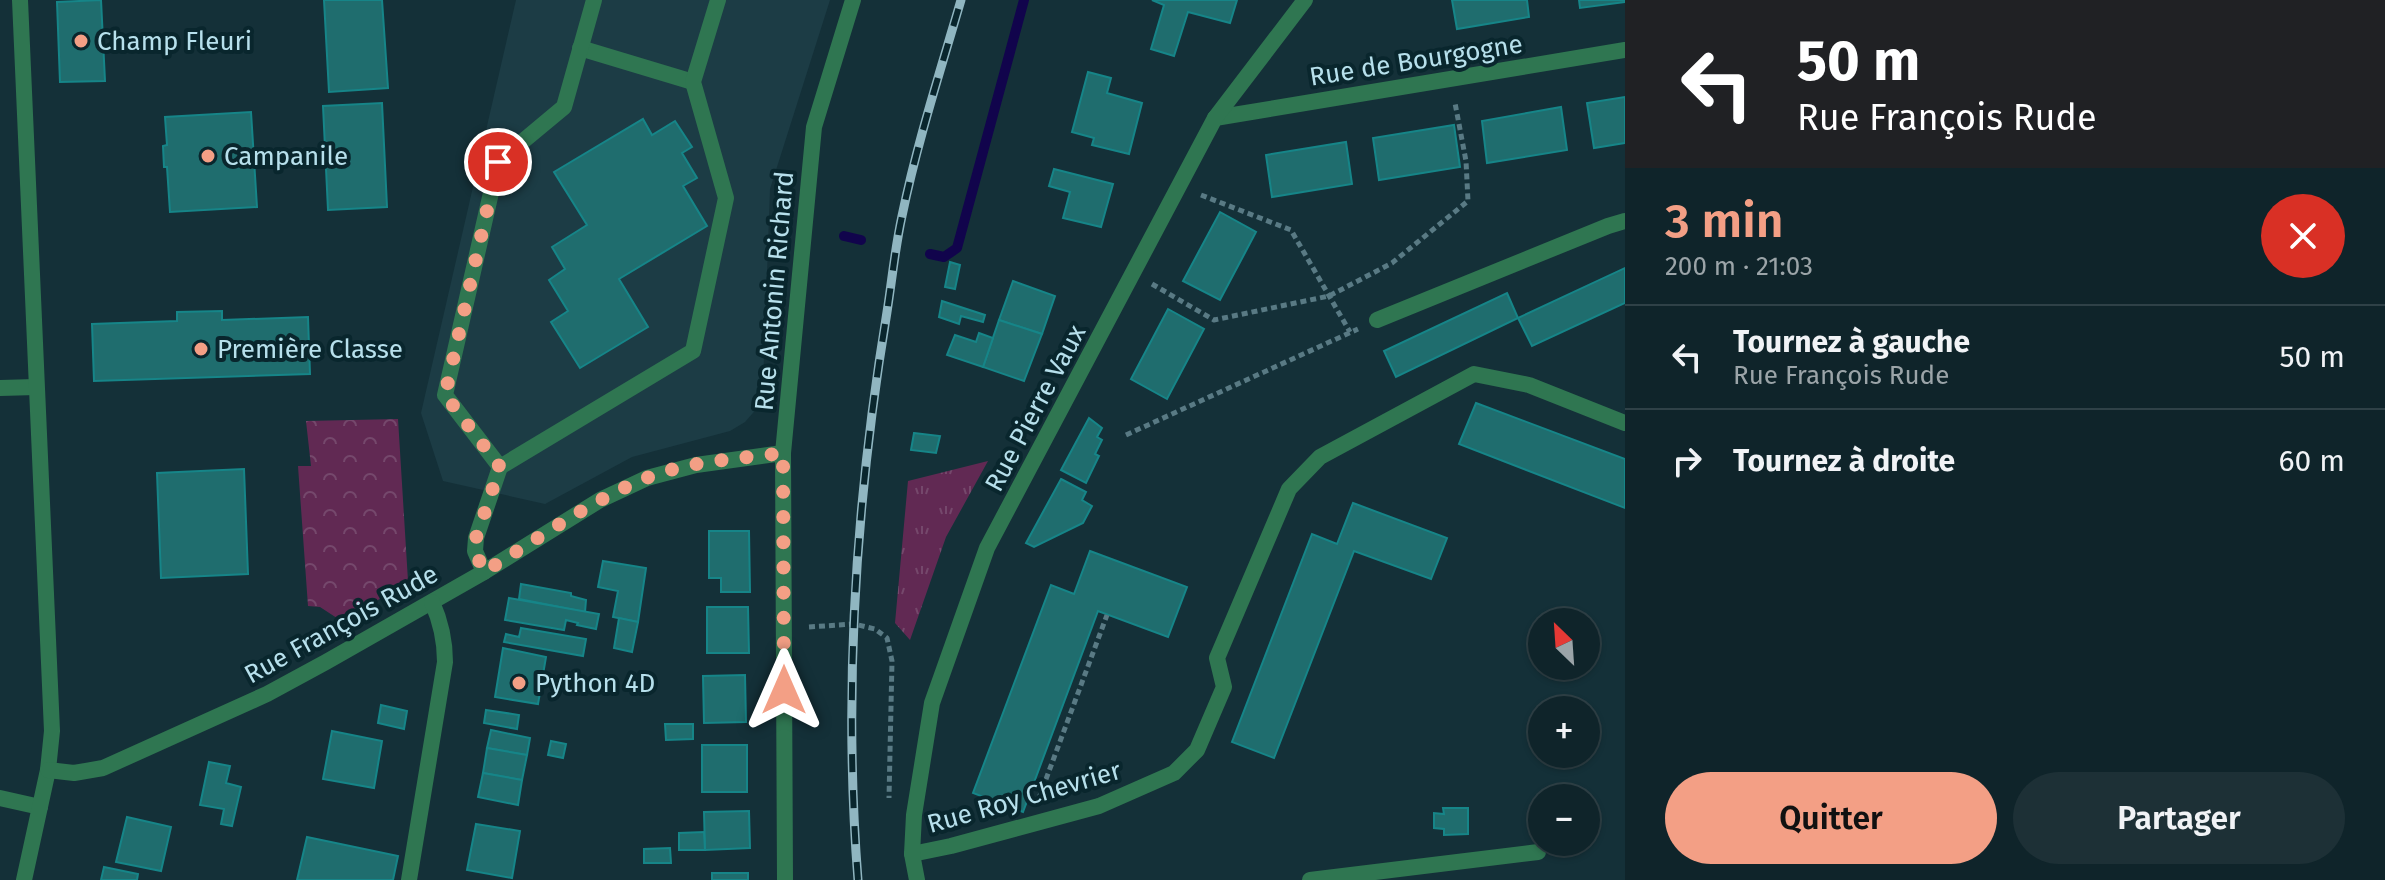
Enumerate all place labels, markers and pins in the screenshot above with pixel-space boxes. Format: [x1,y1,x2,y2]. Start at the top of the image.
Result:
place label: Champ Fleuri [97,26,252,57]
marker: Champ Fleuri [72,32,90,50]
pin [464,128,532,196]
place label: Campanile [224,141,348,172]
marker: Campanile [199,147,217,165]
place label: Première Classe [217,334,403,365]
marker: Première Classe [192,340,210,358]
place label: Python 4D [535,668,655,699]
marker: Python 4D [510,674,528,692]

